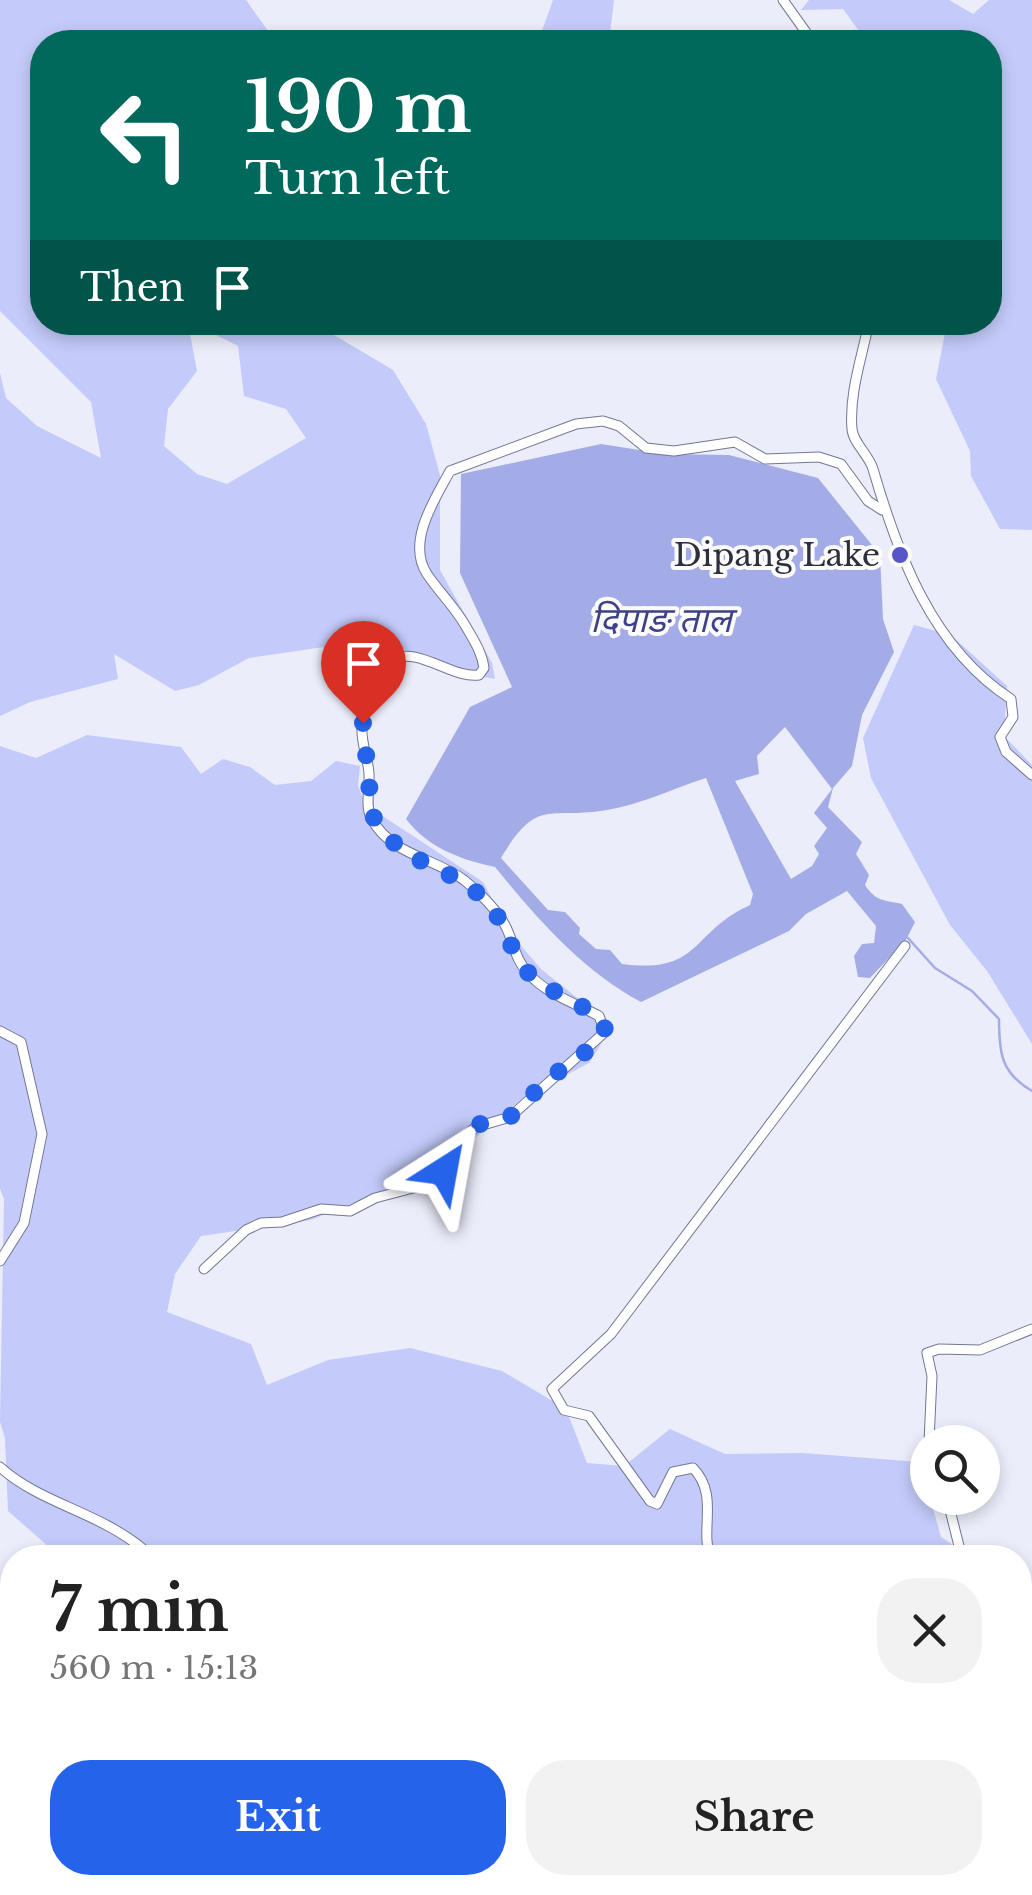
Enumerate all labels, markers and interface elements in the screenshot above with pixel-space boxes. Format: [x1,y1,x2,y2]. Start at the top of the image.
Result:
text: 190 m [245,64,472,151]
icon: left [80,70,210,200]
text: Turn left [245,150,450,206]
icon: arrive [205,260,260,315]
text: Then [80,264,185,311]
place label: Dipang Lake [673,535,880,575]
marker: Dipang Lake [889,544,911,566]
water label: दिपाङ ताल [590,598,738,641]
pin [321,621,406,724]
icon: arrive [336,636,391,691]
position arrow [392,1119,496,1223]
map controls [910,1425,1000,1515]
button: search [910,1425,1000,1515]
text: 7 min [50,1573,229,1647]
button: close [877,1578,982,1683]
text: 560 m · 15:13 [50,1648,258,1688]
button: Exit [50,1760,506,1875]
button: Share [526,1760,982,1875]

